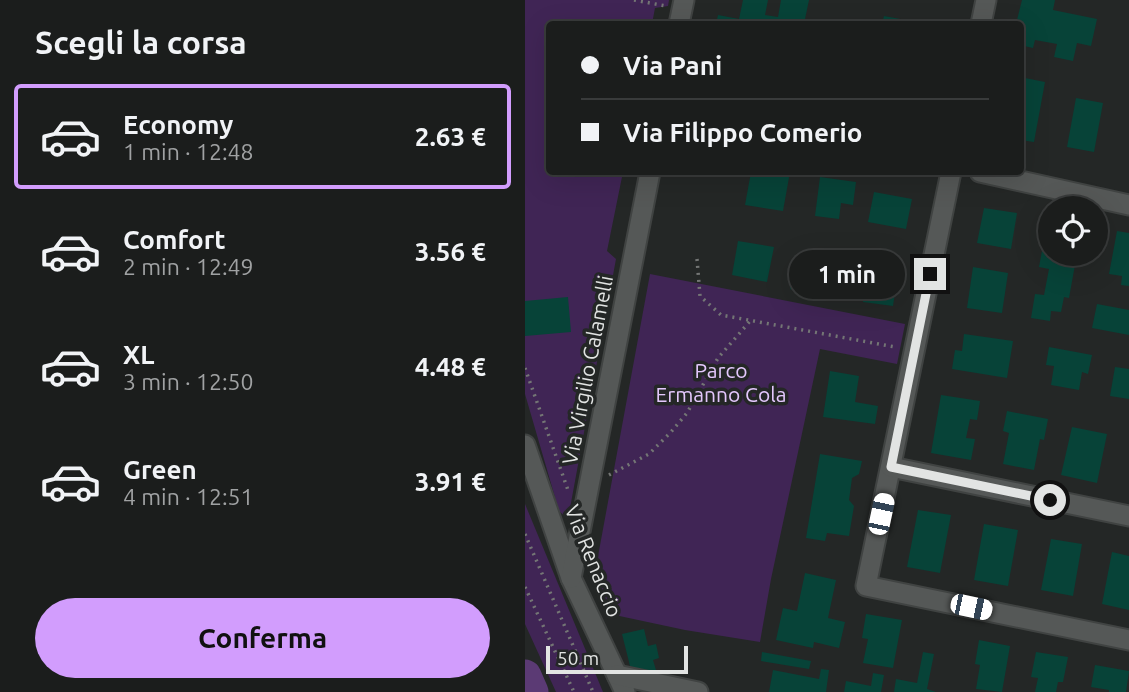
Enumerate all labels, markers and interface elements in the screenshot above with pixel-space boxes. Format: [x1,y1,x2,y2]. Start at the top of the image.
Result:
text: Scegli la corsa [35,24,247,60]
text: Via Pani [623,51,722,80]
icon: car [39,105,102,168]
text: Economy [123,110,233,139]
text: Via Filippo Comerio [623,118,862,147]
text: 2.63 € [415,122,486,151]
text: 1 min · 12:48 [123,139,254,164]
map controls [1038,196,1108,266]
button: locate [1038,196,1108,266]
icon: car [39,220,102,283]
text: Comfort [123,225,226,254]
text: 3.56 € [415,237,486,266]
callout: 1 min [790,250,905,298]
text: 2 min · 12:49 [123,254,254,279]
route end [914,258,946,290]
text: 1 min [818,262,876,287]
street label: Via Virgilio Calamelli [557,273,617,467]
icon: car [39,335,102,398]
text: XL [123,340,154,369]
text: 4.48 € [415,352,486,381]
park label: Parco Ermanno Cola [655,358,787,406]
text: 3 min · 12:50 [123,369,254,394]
icon: car [39,450,102,513]
text: Green [123,455,197,484]
text: 3.91 € [415,467,486,496]
text: 4 min · 12:51 [123,484,254,509]
route start [1034,484,1066,516]
car [867,491,896,537]
street label: Via Renaccio [561,501,627,620]
car [949,592,994,622]
button: Conferma [35,598,490,678]
scale bar [546,643,688,675]
text: 50 m [557,647,599,669]

